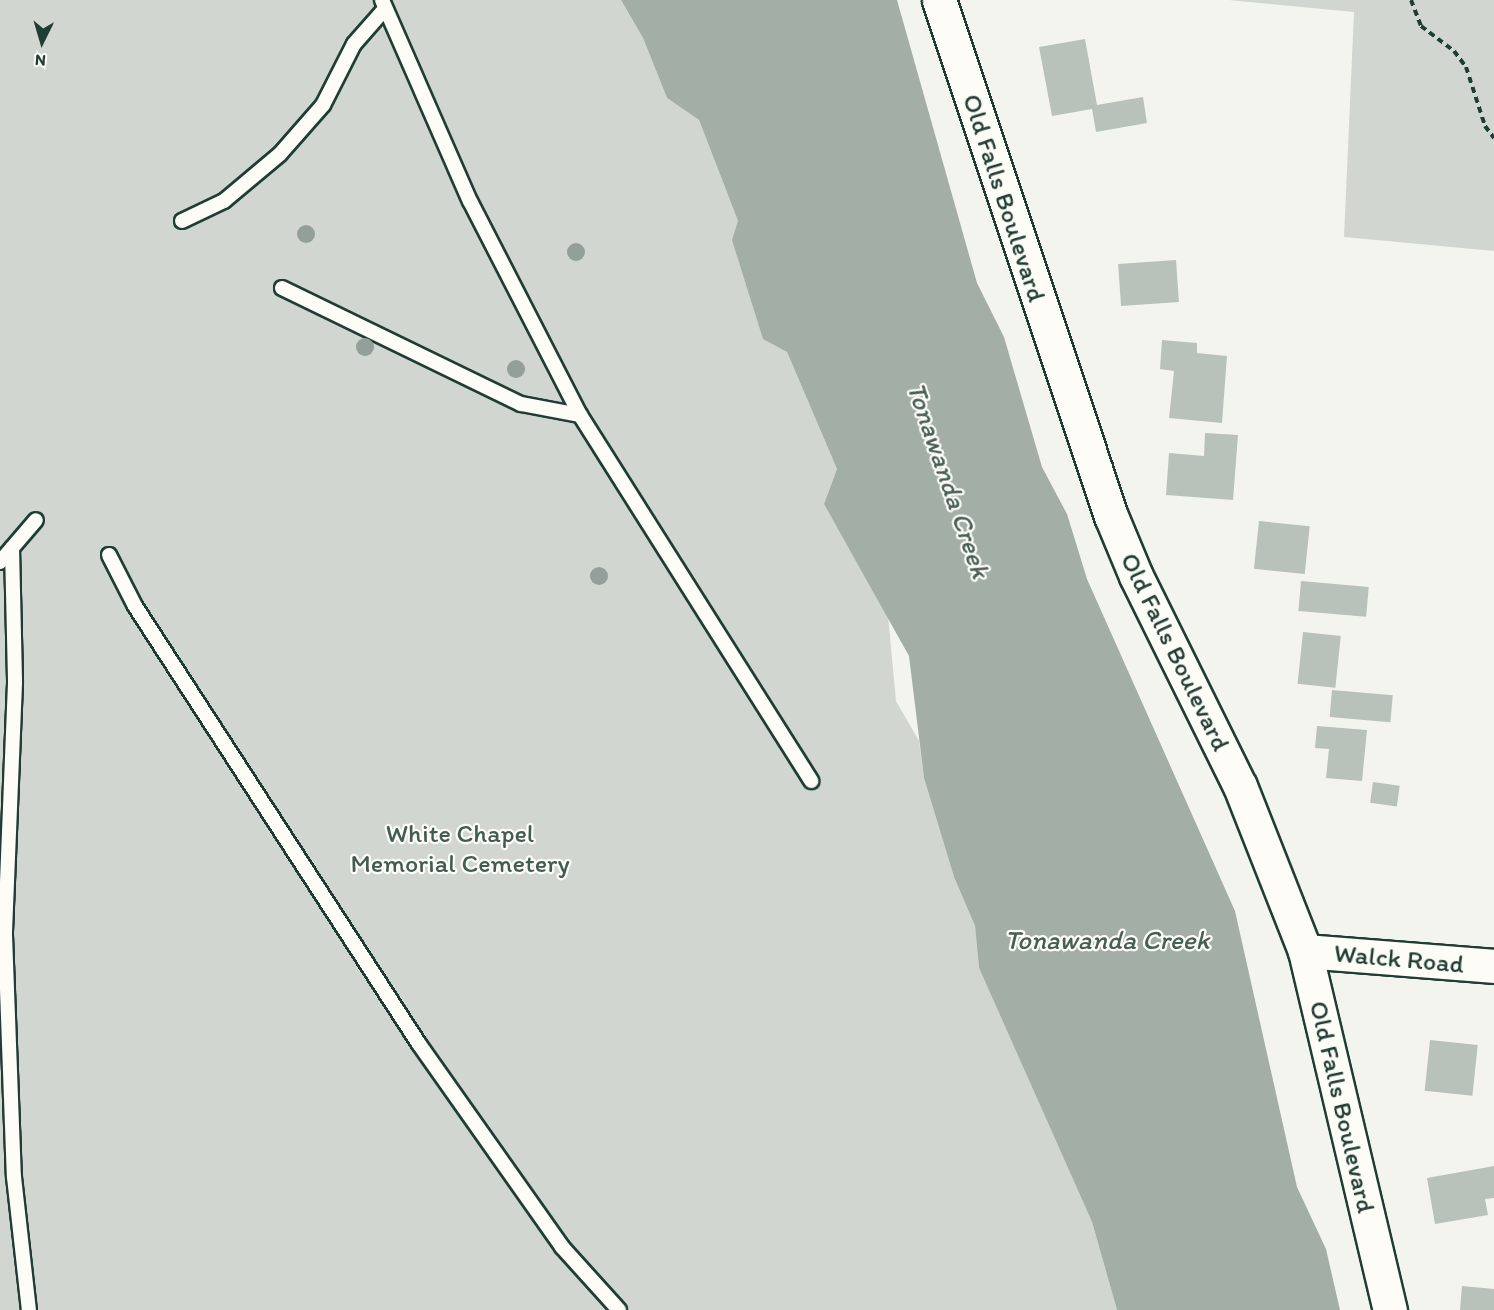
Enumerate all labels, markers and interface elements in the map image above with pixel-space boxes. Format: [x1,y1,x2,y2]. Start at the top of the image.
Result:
north arrow [12,12,72,72]
text: N [34,50,47,70]
street label: Old Falls Boulevard [955,89,1053,307]
water label: Tonawanda Creek [900,378,998,582]
street label: Old Falls Boulevard [1113,547,1237,757]
park label: White Chapel Memorial Cemetery [350,818,570,880]
water label: Tonawanda Creek [1005,924,1209,956]
street label: Walck Road [1333,938,1465,980]
street label: Old Falls Boulevard [1302,997,1382,1217]

